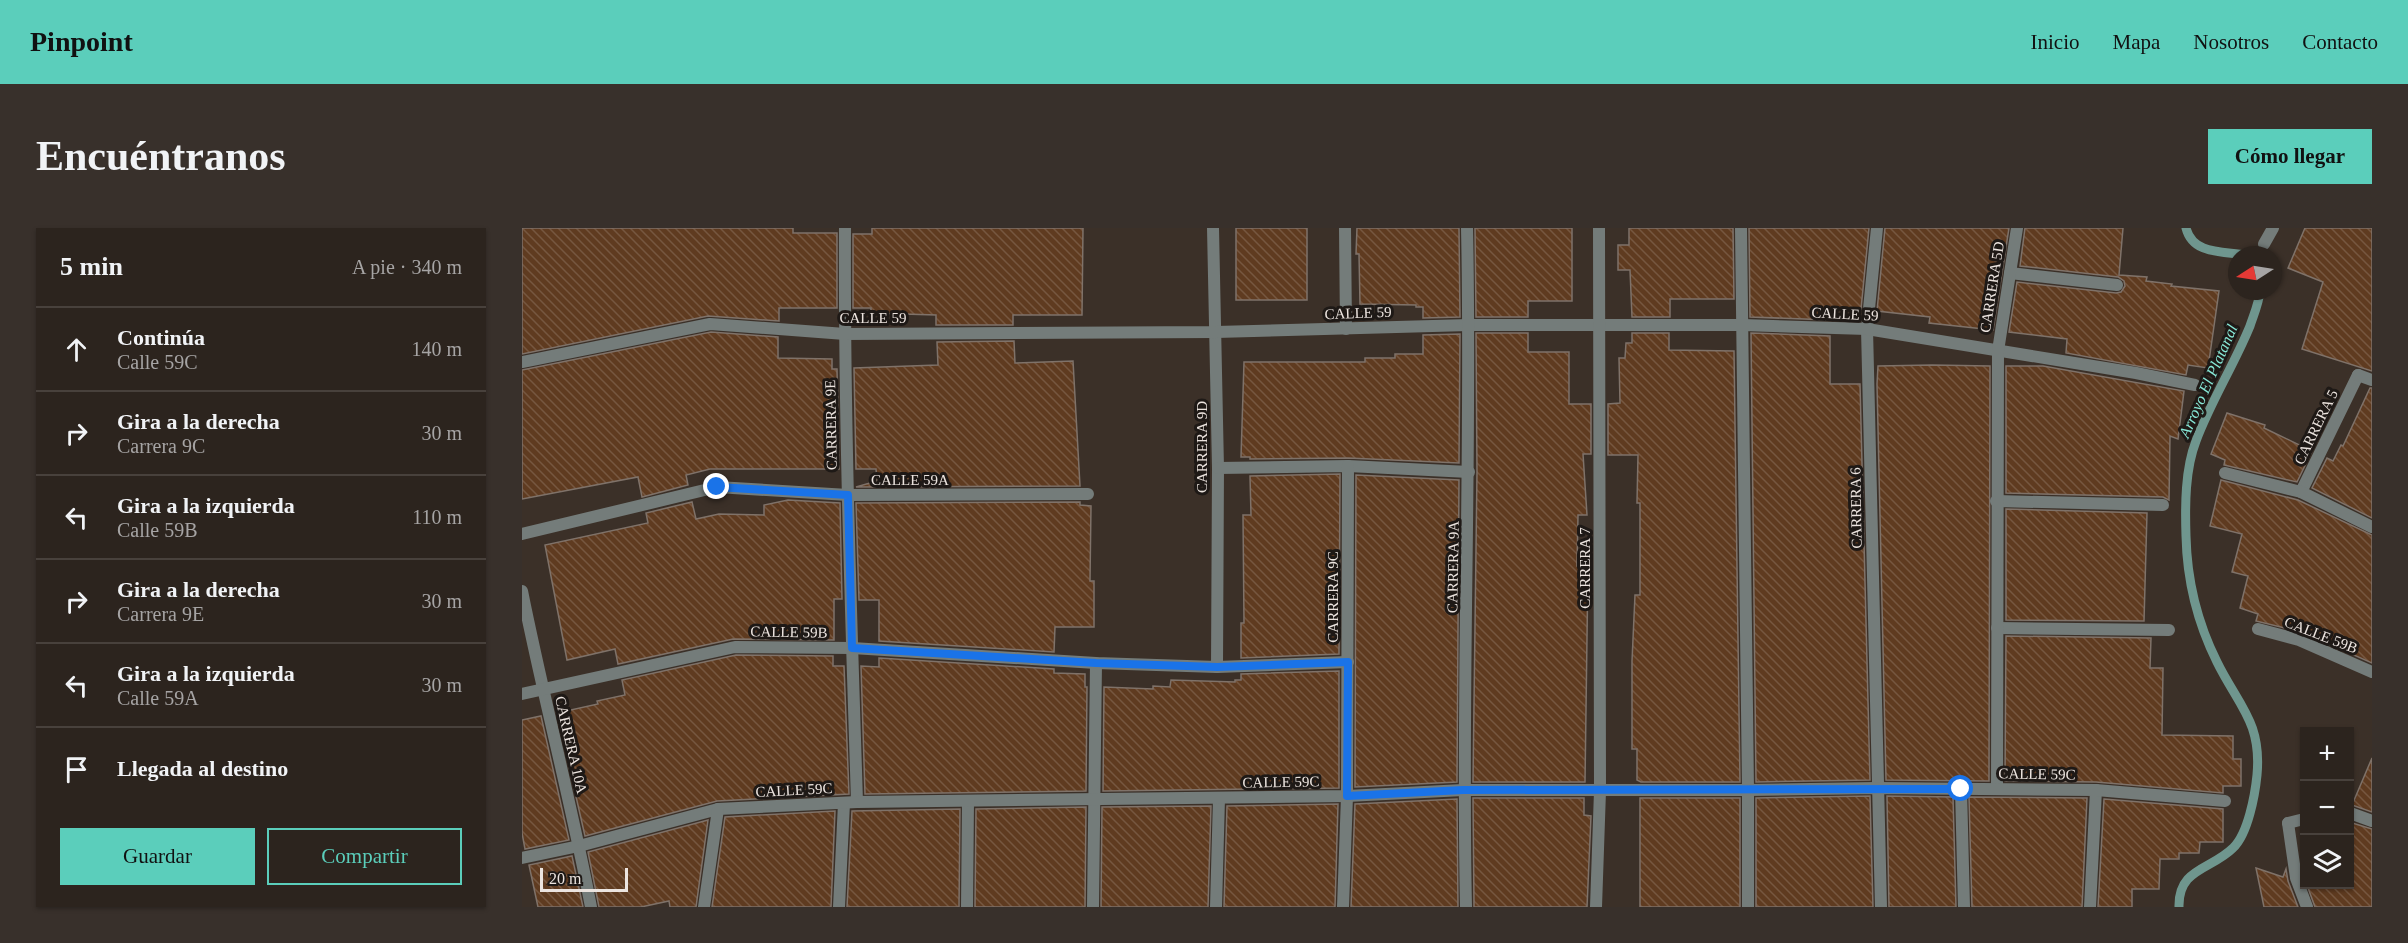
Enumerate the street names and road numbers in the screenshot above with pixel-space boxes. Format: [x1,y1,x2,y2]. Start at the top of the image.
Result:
street label: CARRERA 5D [1977,240,2007,334]
street label: CALLE 59 [1324,304,1392,322]
street label: CALLE 59 [1811,304,1879,324]
street label: CALLE 59 [839,310,907,326]
street label: CARRERA 9E [822,380,840,470]
street label: CARRERA 5 [2291,387,2341,467]
street label: CARRERA 9D [1194,401,1210,493]
street label: CARRERA 6 [1847,467,1865,549]
street label: CALLE 59A [871,472,949,488]
street label: CARRERA 9A [1444,521,1462,613]
street label: CARRERA 7 [1577,527,1593,609]
street label: CARRERA 9C [1325,551,1341,643]
street label: CALLE 59B [2282,614,2360,656]
street label: CALLE 59B [750,623,828,641]
street label: CARRERA 10A [552,695,590,795]
street label: CALLE 59C [1998,765,2076,783]
street label: CALLE 59C [1242,773,1320,791]
street label: CALLE 59C [755,780,833,800]

